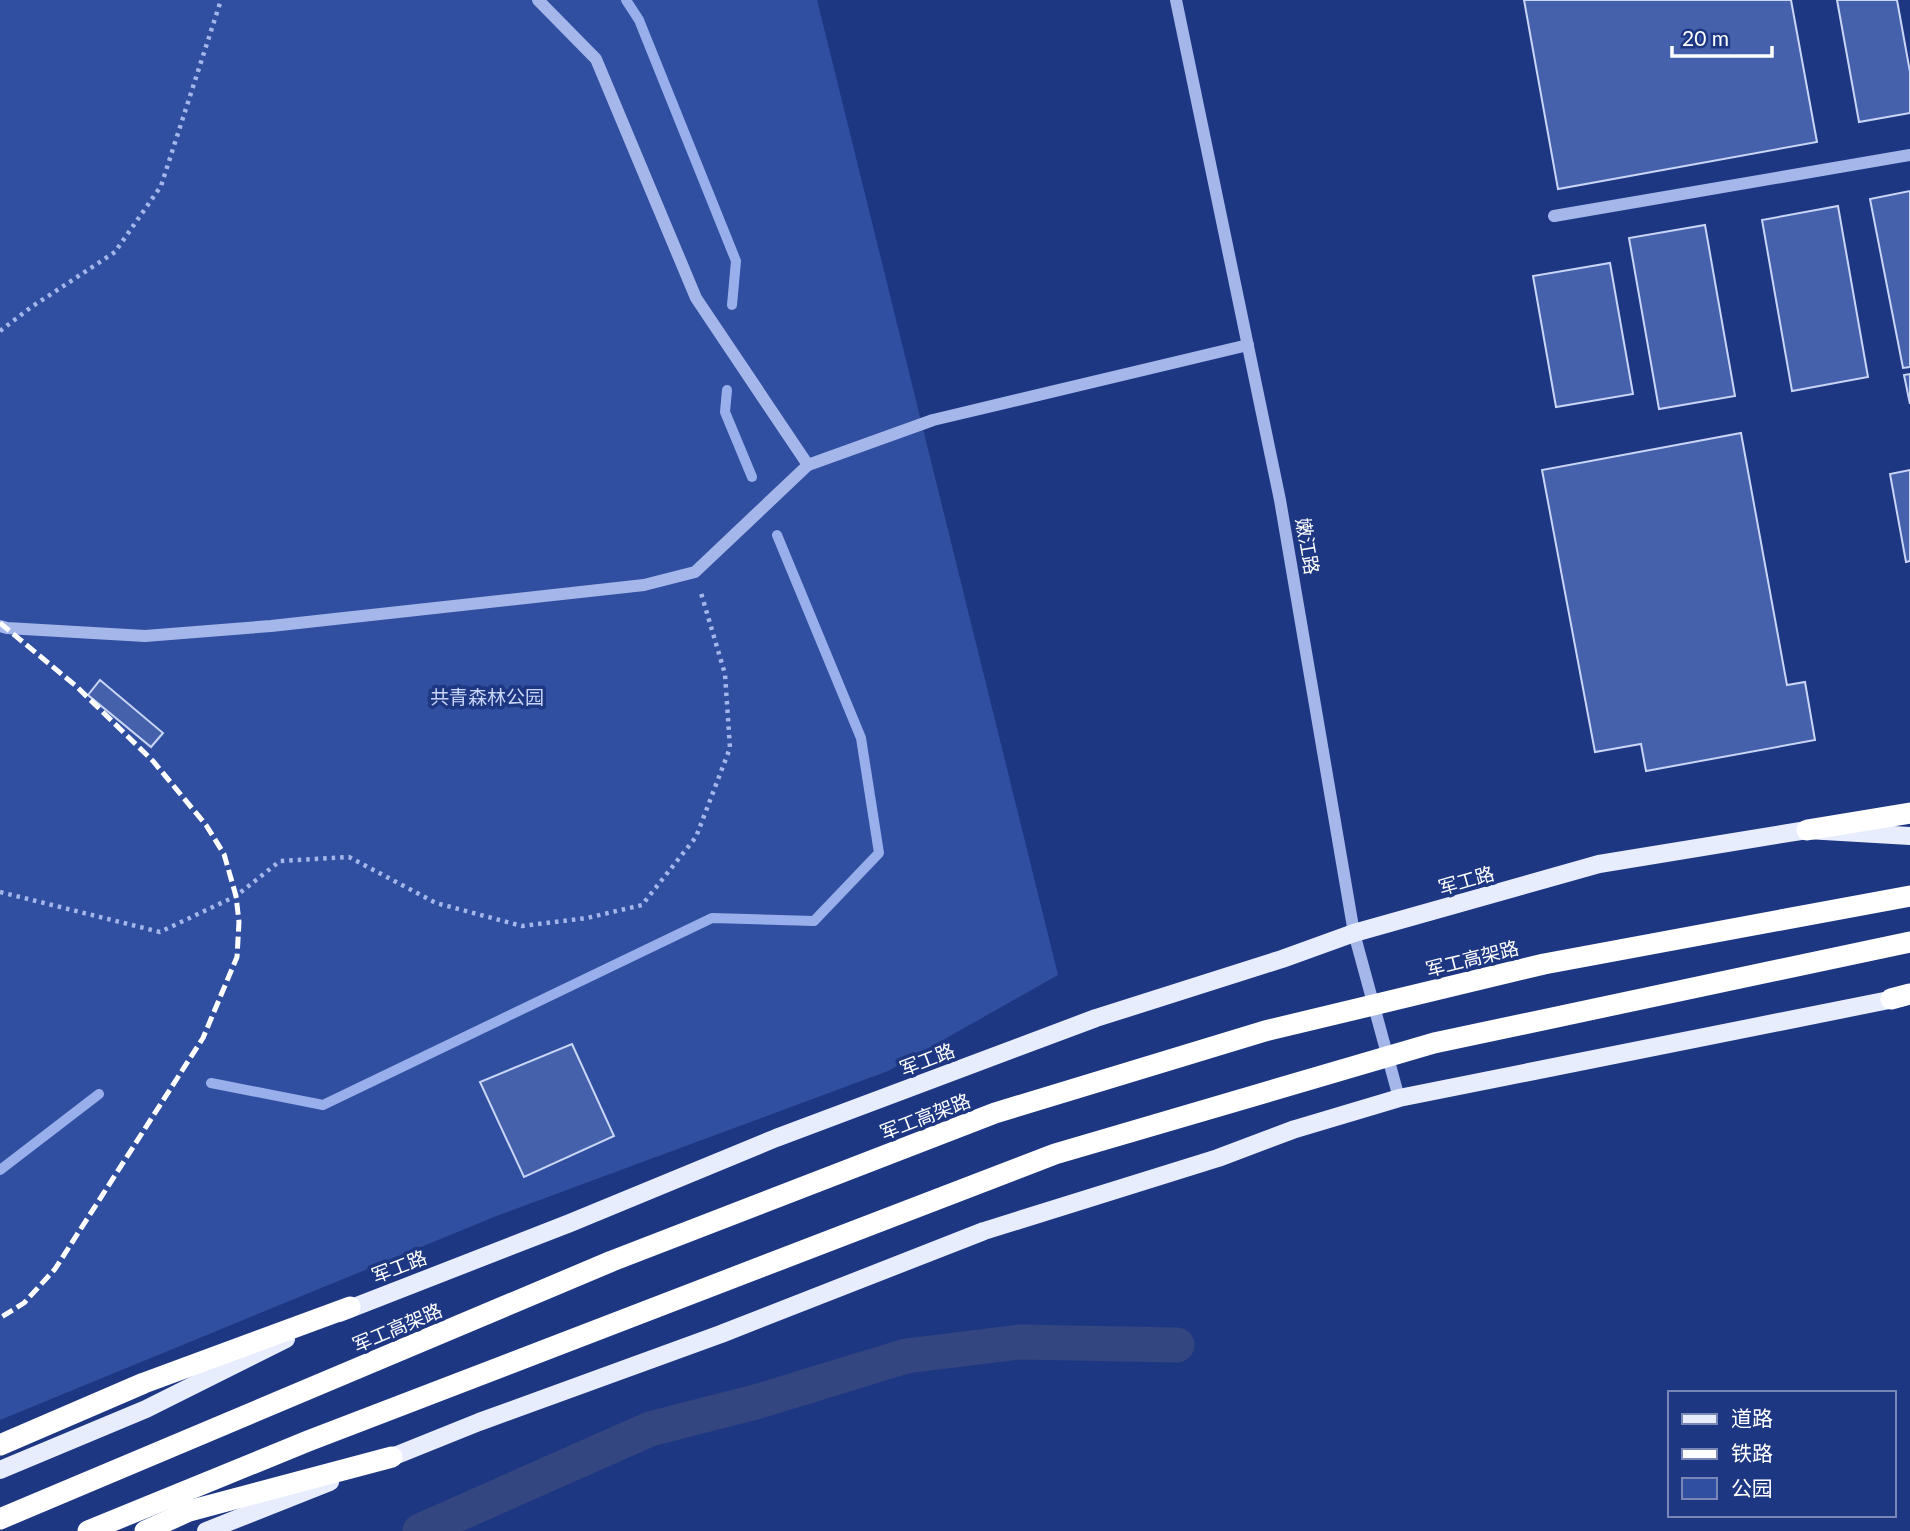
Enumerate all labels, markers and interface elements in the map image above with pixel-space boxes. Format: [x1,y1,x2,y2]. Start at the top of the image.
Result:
scale bar [1672,14,1772,58]
text: 20 m [1682,25,1729,50]
street label: 嫩江路 [1292,516,1324,576]
park label: 共青森林公园 [430,685,544,708]
street label: 军工路 [1435,861,1497,899]
street label: 军工高架路 [1423,935,1521,981]
street label: 军工路 [896,1038,958,1080]
street label: 军工高架路 [877,1088,973,1144]
street label: 军工路 [368,1245,430,1287]
street label: 军工高架路 [349,1298,445,1356]
legend [1668,1391,1896,1517]
text: 道路 [1731,1405,1773,1430]
text: 铁路 [1731,1440,1773,1465]
text: 公园 [1731,1475,1773,1500]

